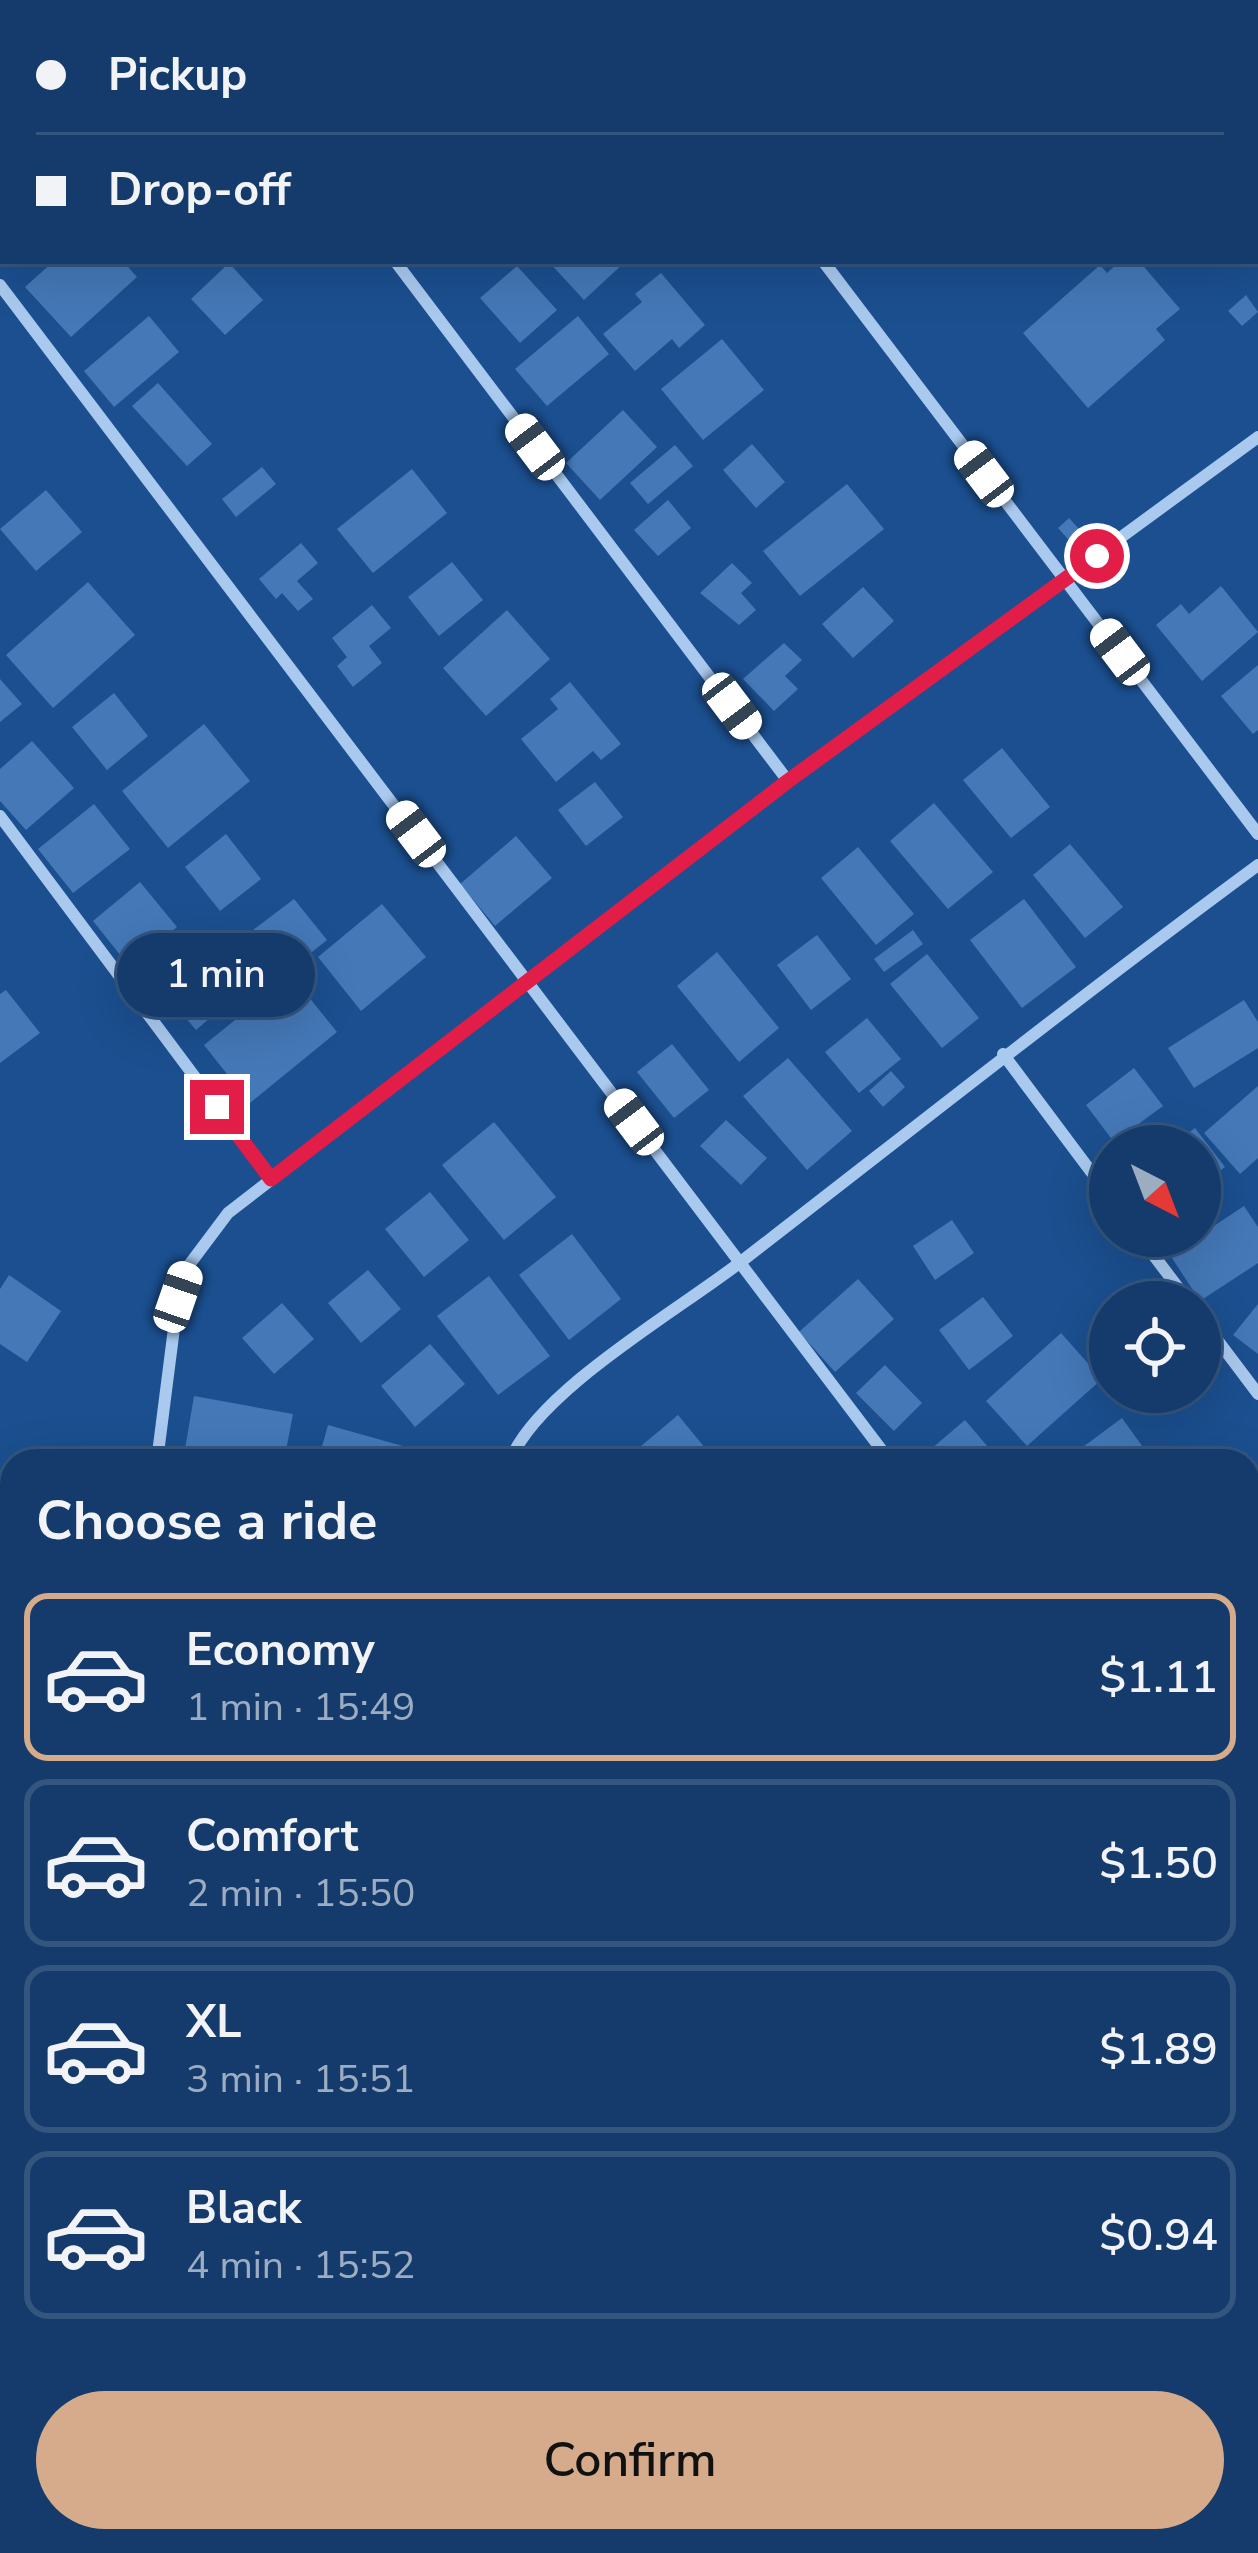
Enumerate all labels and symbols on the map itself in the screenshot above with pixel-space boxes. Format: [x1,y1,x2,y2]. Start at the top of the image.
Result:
car [499,407,571,487]
car [948,434,1020,514]
route start [1070,529,1124,583]
car [1084,612,1156,692]
car [696,666,768,746]
car [380,794,452,874]
callout: 1 min [118,933,316,1017]
route end [190,1080,244,1134]
car [598,1082,670,1162]
north arrow [1089,1125,1221,1257]
car [149,1257,207,1337]

